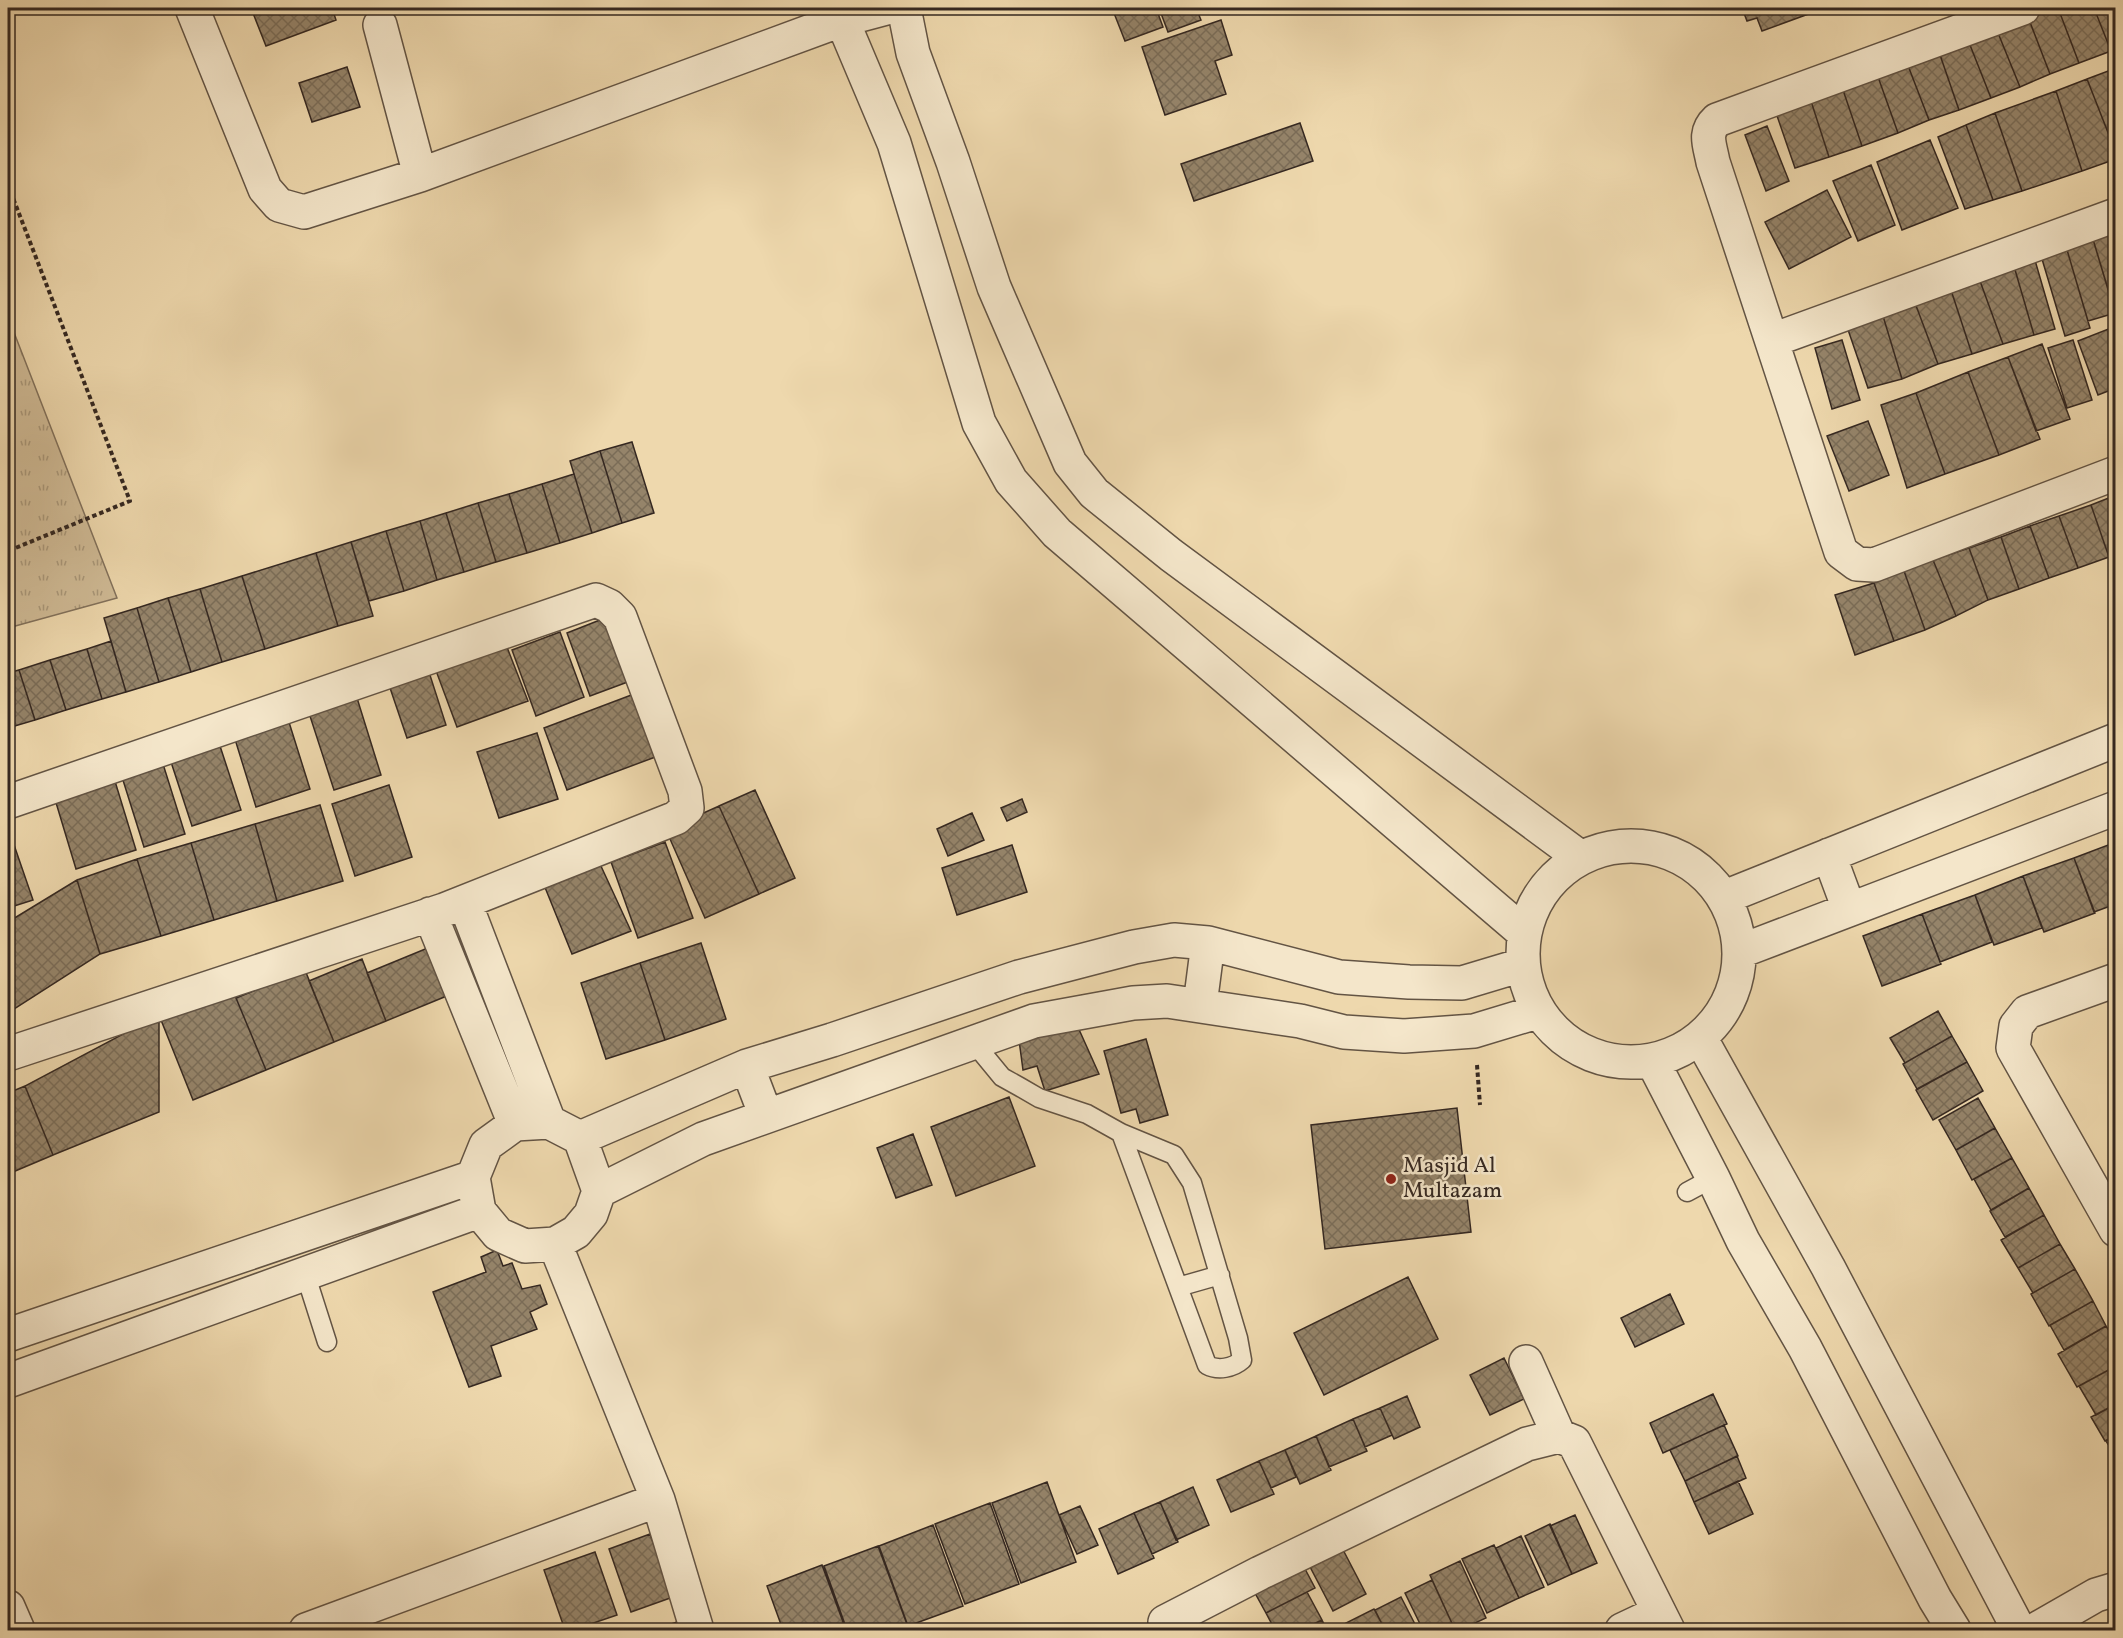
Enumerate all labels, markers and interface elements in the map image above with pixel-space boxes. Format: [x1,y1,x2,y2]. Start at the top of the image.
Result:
place label: Masjid Al Multazam [1403,1151,1502,1207]
marker: Masjid Al Multazam [1384,1172,1398,1186]

